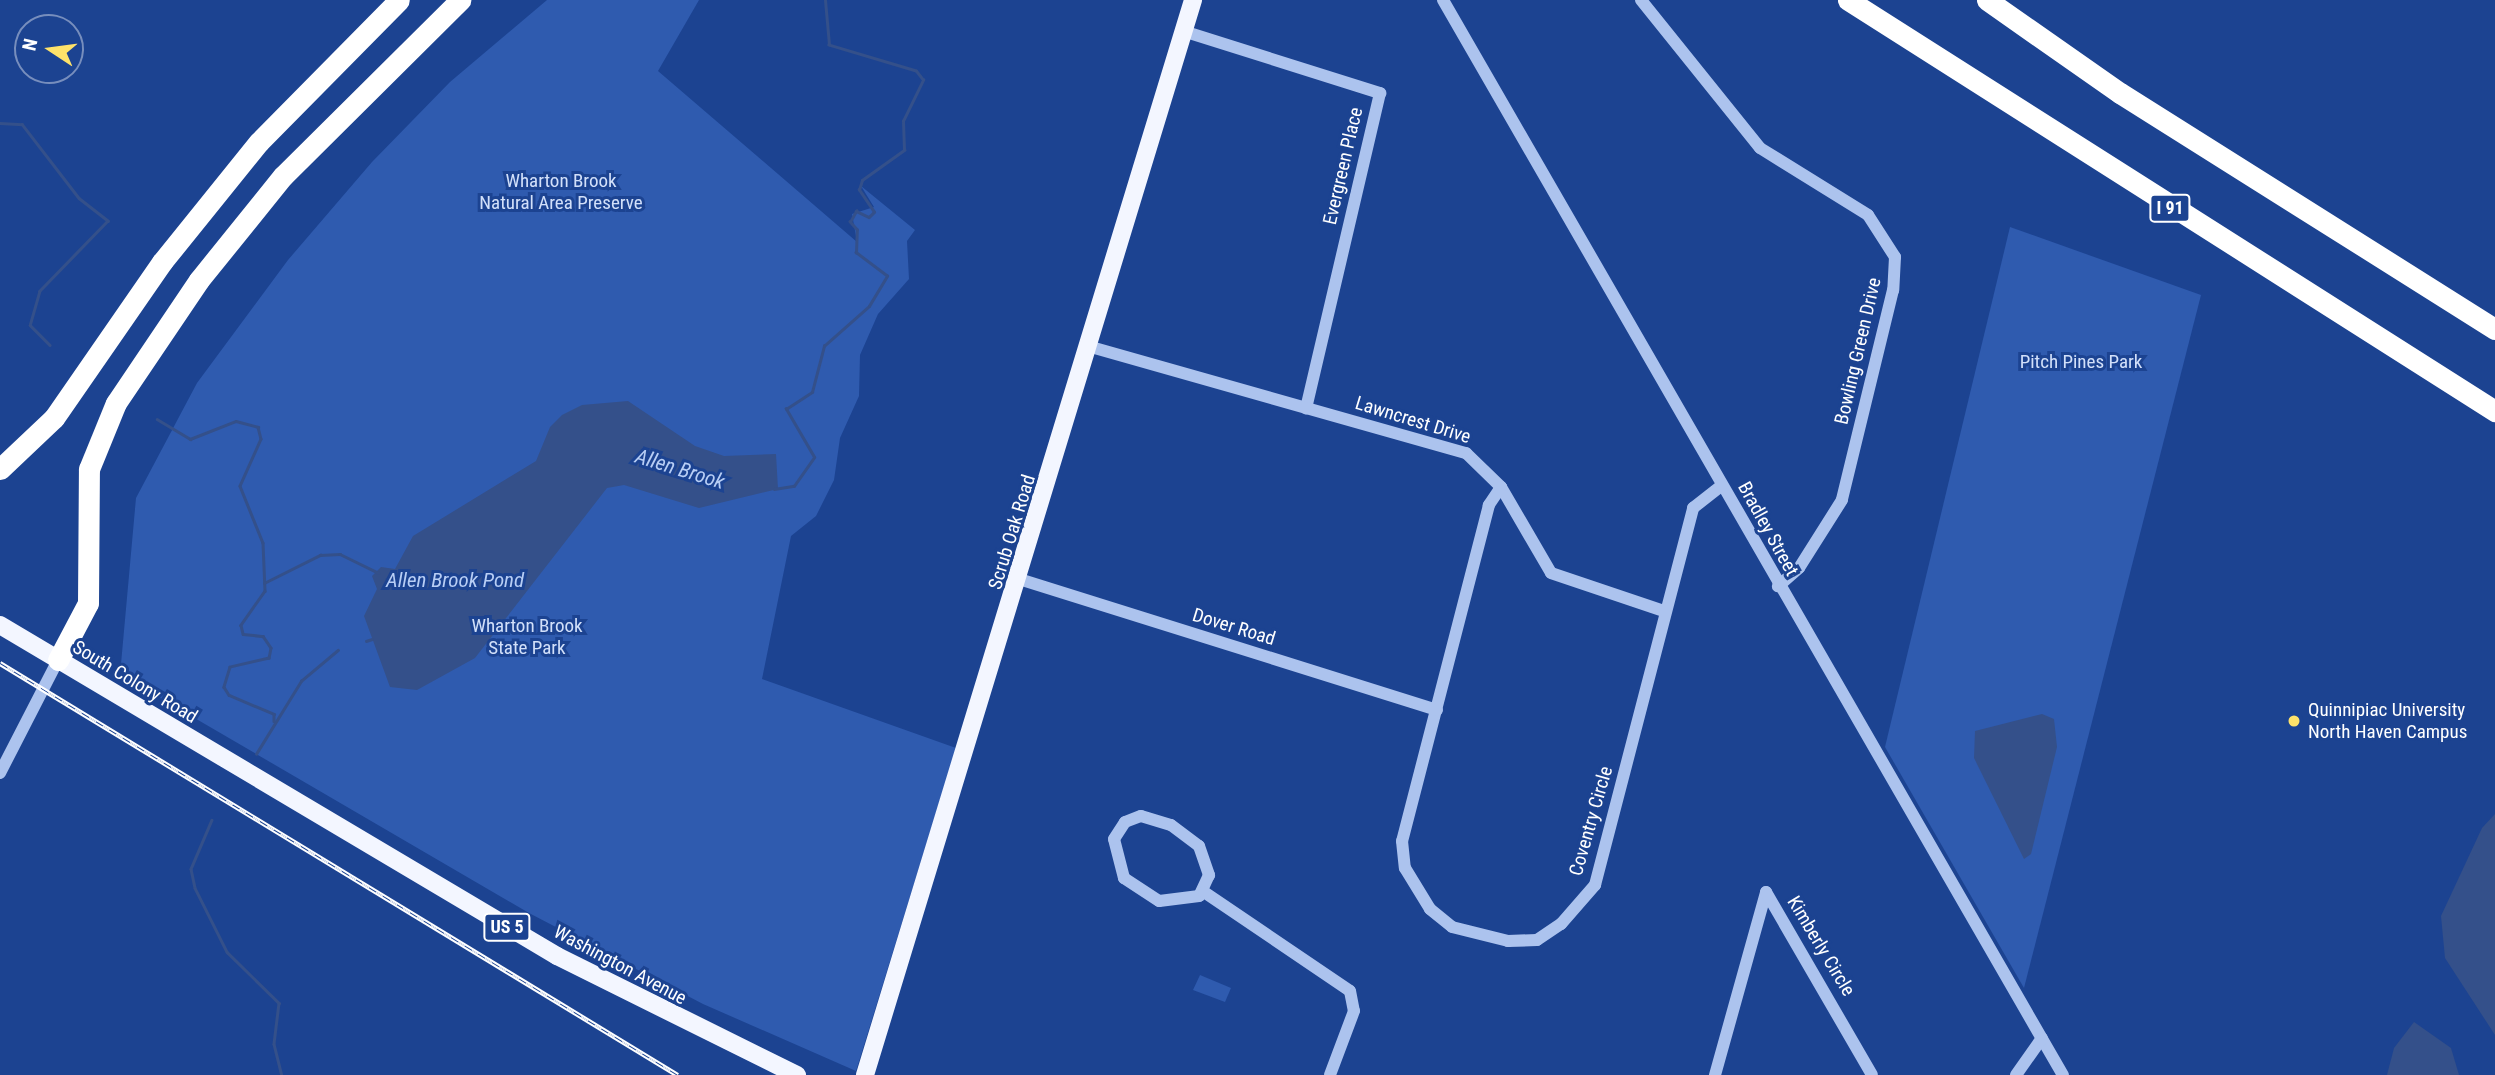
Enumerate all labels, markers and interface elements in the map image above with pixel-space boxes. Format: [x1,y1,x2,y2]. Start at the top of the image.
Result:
north arrow [14,14,84,84]
text: N [17,36,43,53]
street label: Evergreen Place [1318,105,1368,227]
park label: Wharton Brook Natural Area Preserve [479,170,643,214]
road number: I 91 [2149,194,2191,223]
street label: Bowling Green Drive [1830,275,1886,427]
park label: Pitch Pines Park [2020,351,2142,373]
street label: Lawncrest Drive [1353,392,1473,448]
water label: Allen Brook [632,443,728,495]
street label: Scrub Oak Road [984,472,1040,592]
street label: Bradley Street [1733,478,1803,580]
water label: Allen Brook Pond [386,567,524,593]
street label: Dover Road [1190,604,1278,650]
park label: Wharton Brook State Park [471,615,583,659]
street label: South Colony Road [68,636,202,728]
place label: Quinnipiac University North Haven Campus [2308,699,2467,743]
marker: Quinnipiac University North Haven Campus [2286,713,2302,729]
street label: Coventry Circle [1564,764,1618,878]
street label: Kimberly Circle [1782,892,1860,1000]
road number: US 5 [482,912,532,942]
street label: Washington Avenue [550,920,690,1010]

